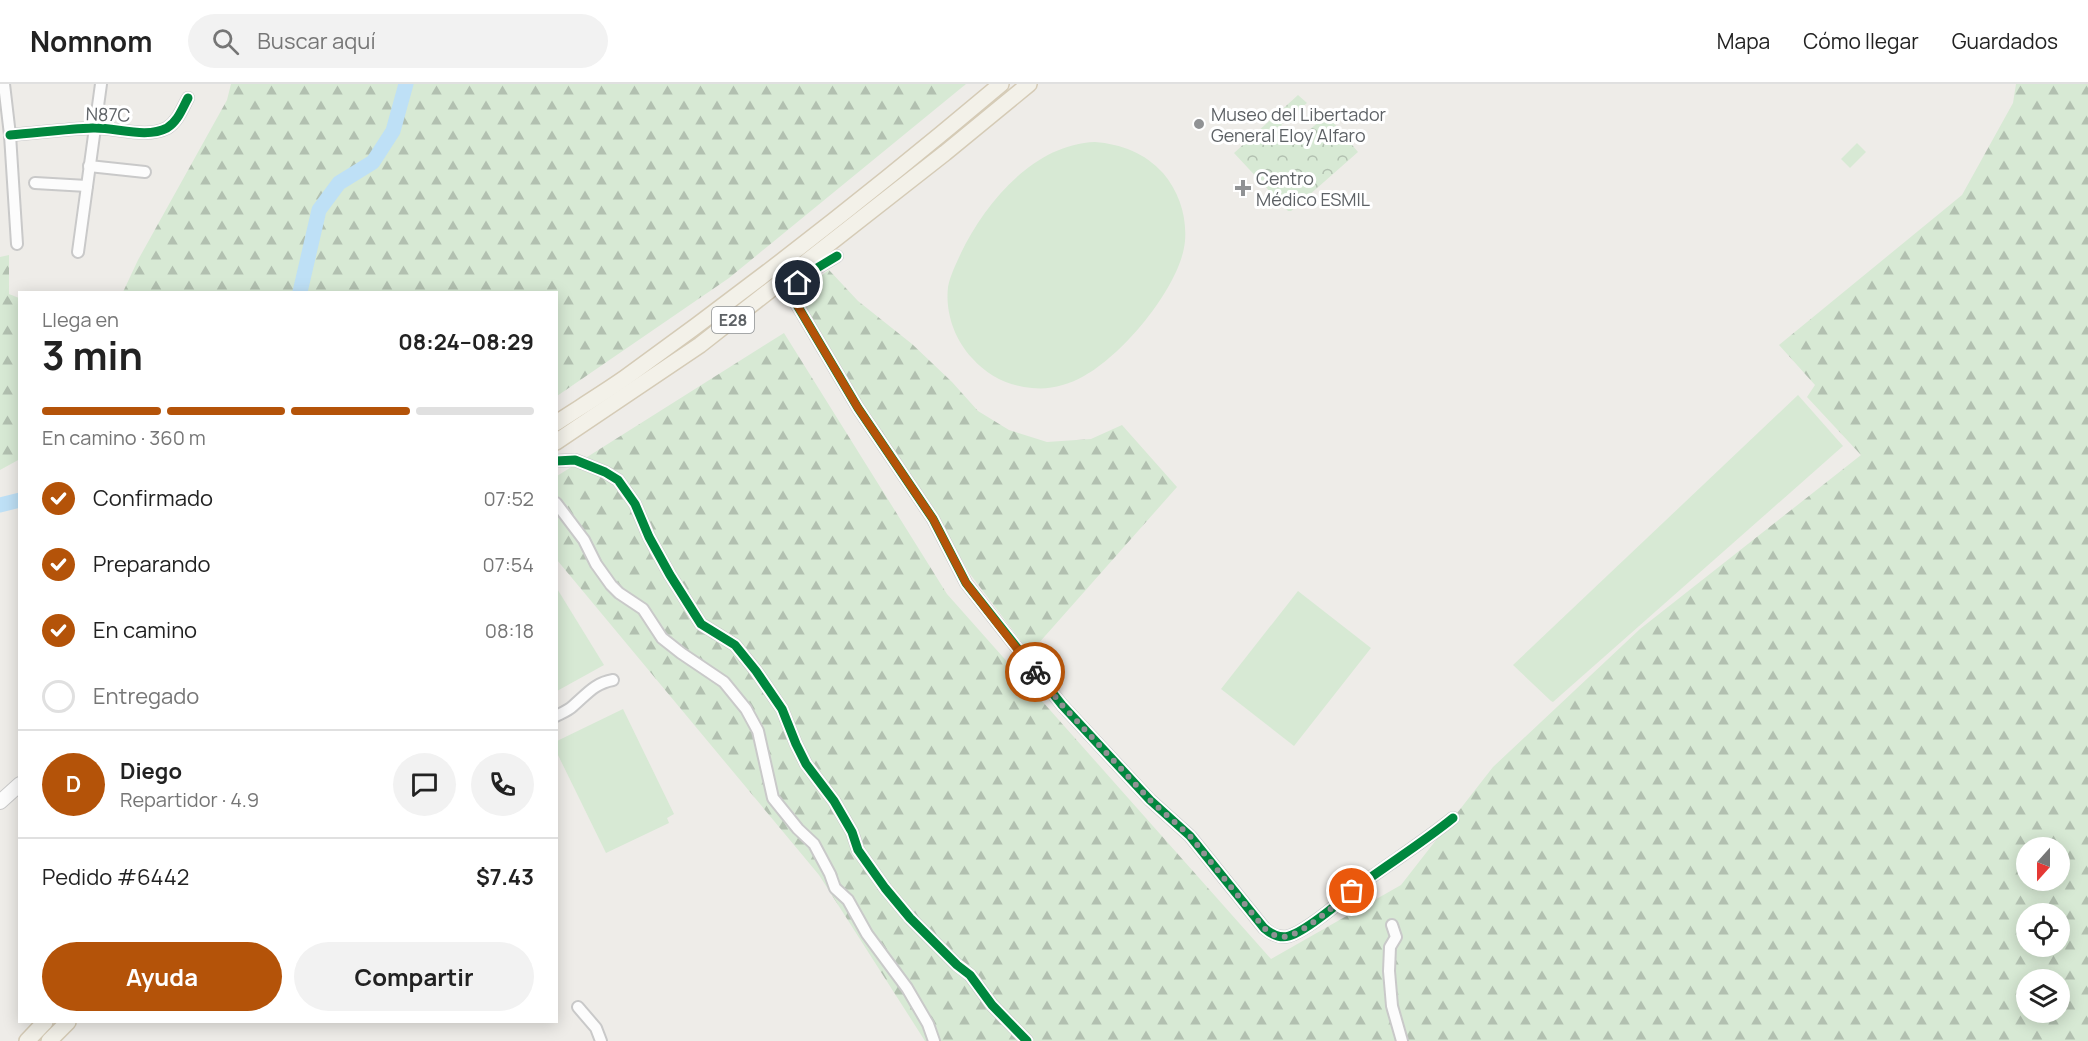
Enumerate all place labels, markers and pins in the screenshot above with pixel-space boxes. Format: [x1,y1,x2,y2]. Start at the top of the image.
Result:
place label: Museo del Libertador General Eloy Alfaro [1211,102,1387,147]
marker: Museo del Libertador General Eloy Alfaro [1192,117,1206,131]
place label: Centro Médico ESMIL [1256,166,1370,211]
marker: Centro Médico ESMIL [1234,179,1252,197]
pin [772,257,823,308]
pin [1326,865,1377,916]

